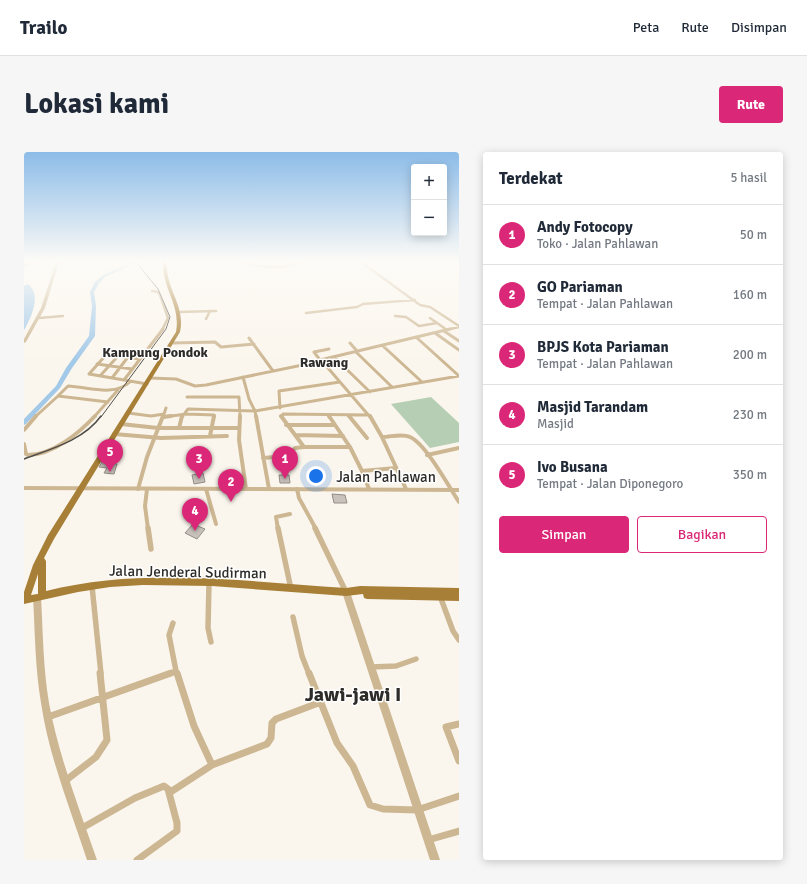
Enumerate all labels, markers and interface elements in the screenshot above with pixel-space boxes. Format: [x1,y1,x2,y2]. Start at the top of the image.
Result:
text: Trailo [20,16,67,40]
text: Peta [633,19,659,36]
text: Rute [681,19,709,36]
text: Disimpan [731,19,787,36]
button: Rute [719,86,783,123]
text: Lokasi kami [24,87,169,121]
map controls [411,164,447,236]
button: + [411,164,447,200]
text: Terdekat [499,168,563,189]
text: 5 hasil [730,170,767,186]
button: − [411,200,447,236]
text: Andy Fotocopy [537,218,633,236]
text: 1 [508,227,516,243]
text: 50 m [740,227,767,243]
text: Toko · Jalan Pahlawan [537,236,658,252]
text: GO Pariaman [537,278,623,296]
text: 2 [508,287,516,303]
text: 160 m [733,287,767,303]
text: Tempat · Jalan Pahlawan [537,296,673,312]
text: BPJS Kota Pariaman [537,338,669,356]
district label: Kampung Pondok [102,344,209,361]
text: 3 [508,347,516,363]
text: 200 m [733,347,767,363]
district label: Rawang [300,354,349,371]
text: Tempat · Jalan Pahlawan [537,356,673,372]
text: Masjid Tarandam [537,398,648,416]
text: 4 [508,407,516,423]
text: 230 m [733,407,767,423]
text: Masjid [537,416,574,432]
pin: 5 [97,439,123,472]
pin: 3 [186,446,212,479]
pin: 1 [272,446,298,479]
text: Ivo Busana [537,458,608,476]
your location [306,466,326,486]
text: 5 [508,467,516,483]
text: 350 m [733,467,767,483]
street label: Jalan Pahlawan [336,468,436,486]
pin: 2 [218,469,244,502]
text: Tempat · Jalan Diponegoro [537,476,683,492]
pin: 4 [182,498,208,531]
button: Simpan [499,516,629,553]
button: Bagikan [637,516,767,553]
street label: Jalan Jenderal Sudirman [109,562,267,582]
district label: Jawi-jawi I [305,682,401,707]

